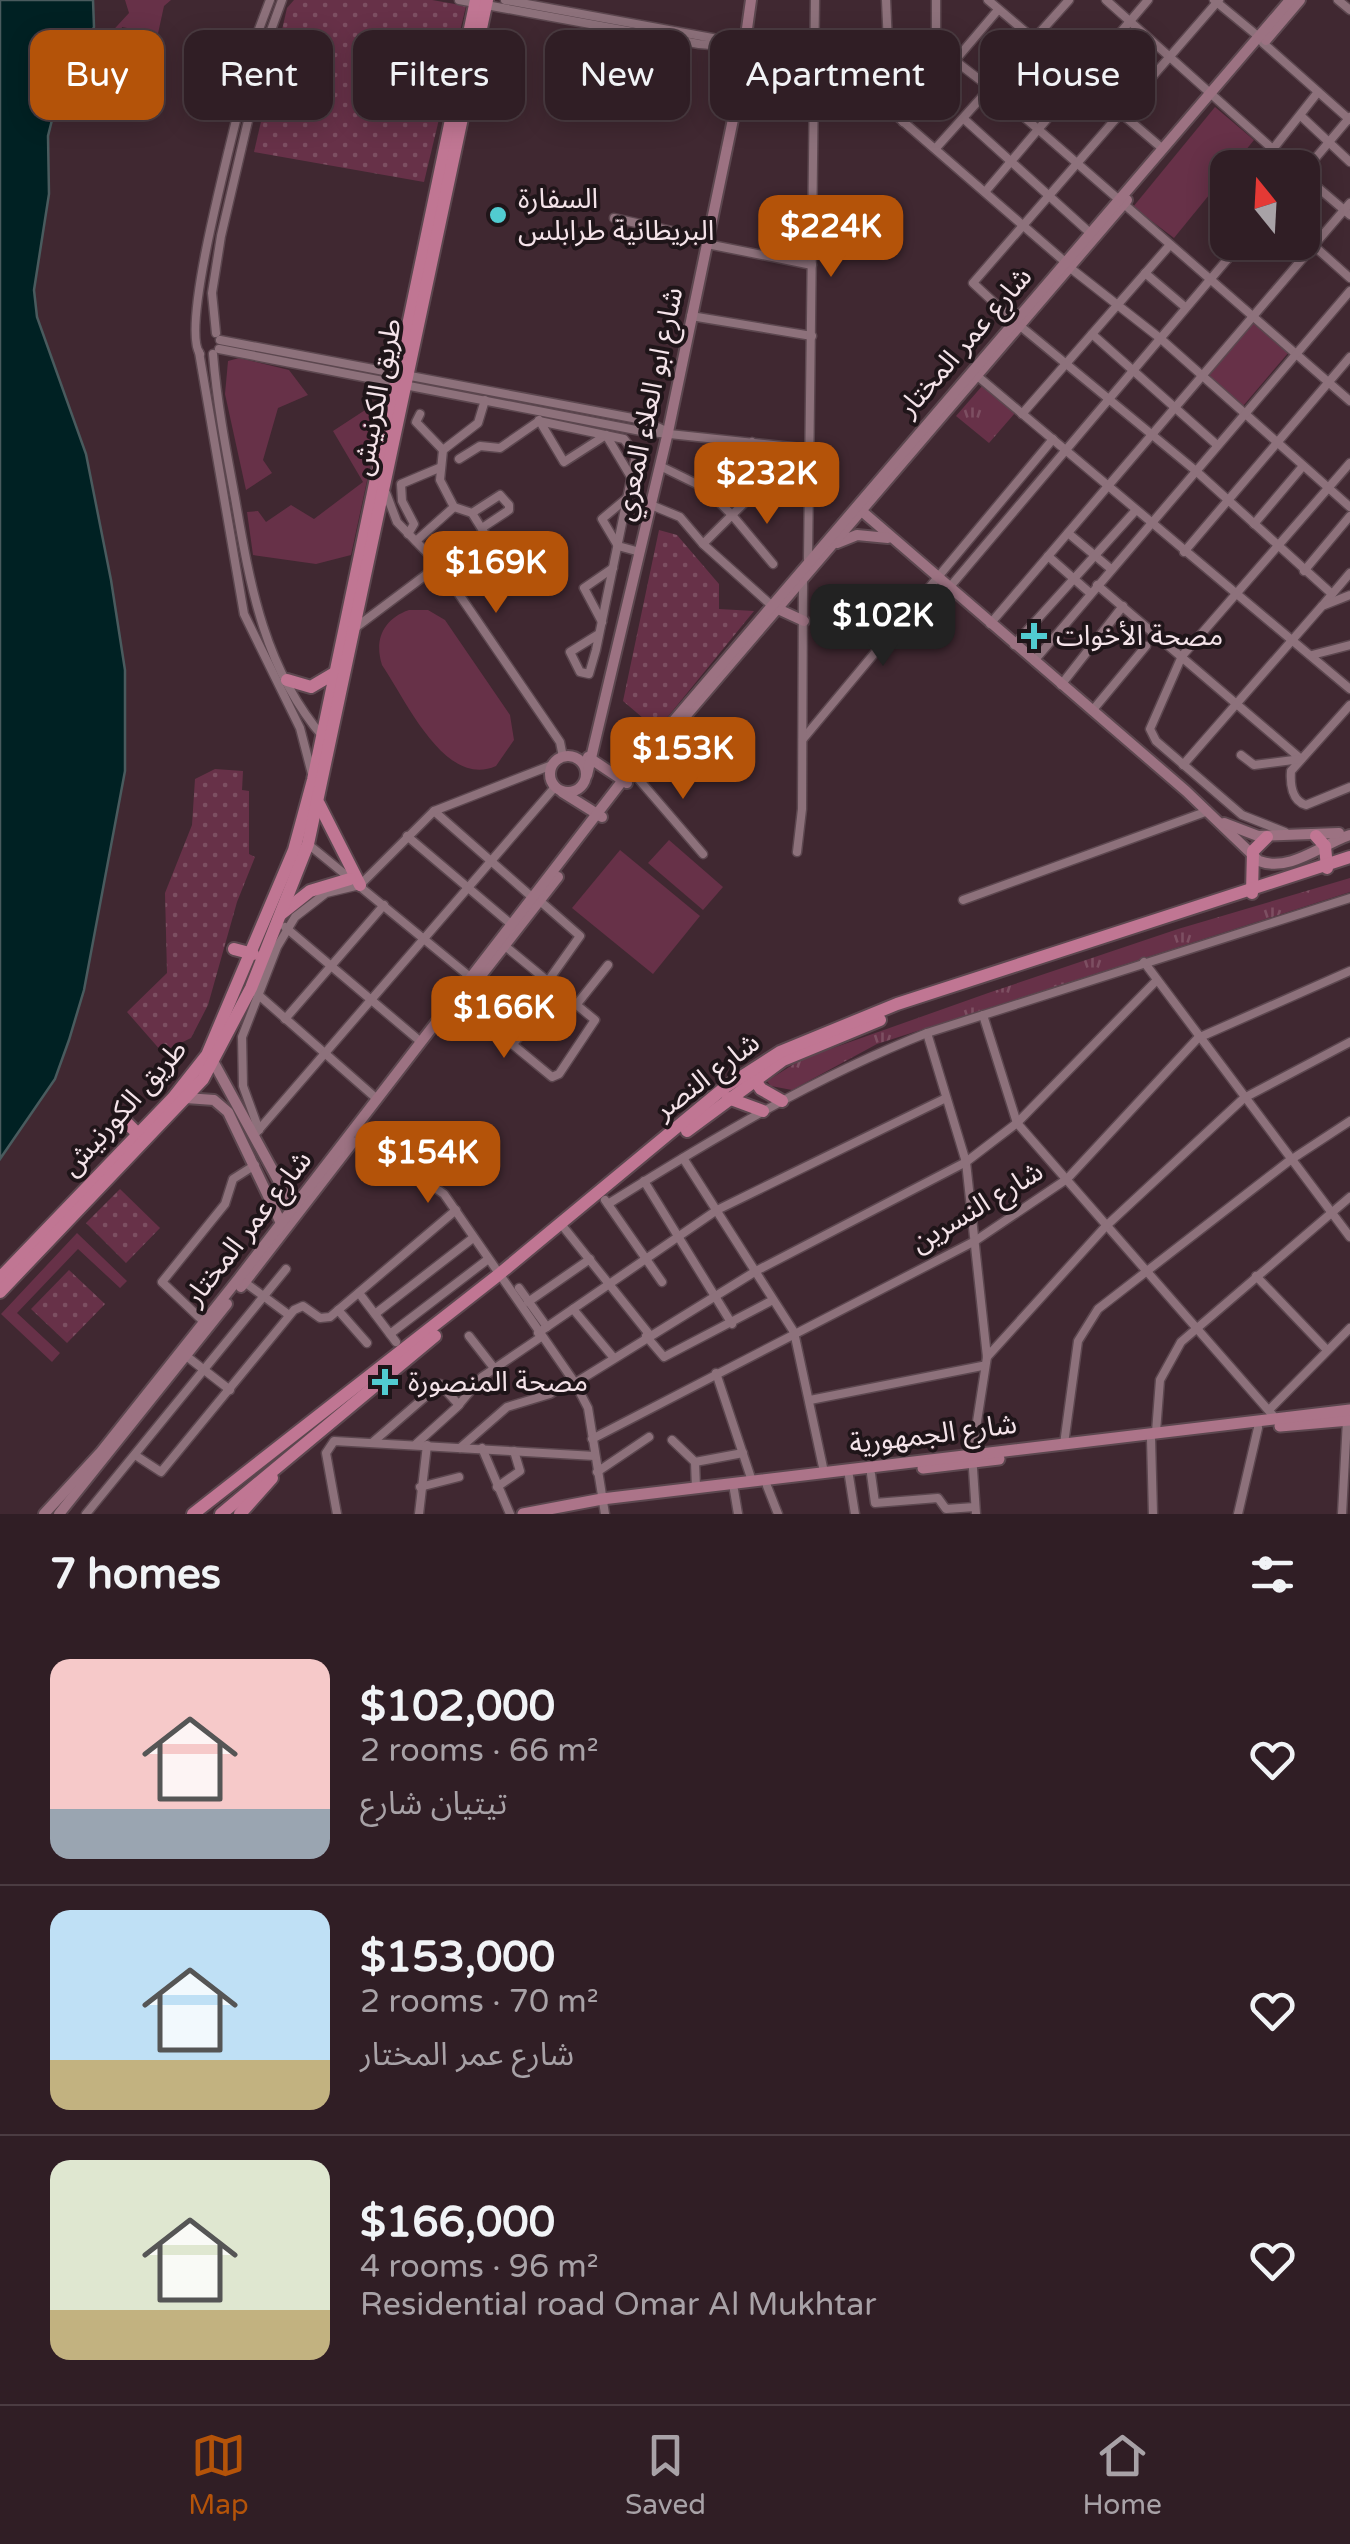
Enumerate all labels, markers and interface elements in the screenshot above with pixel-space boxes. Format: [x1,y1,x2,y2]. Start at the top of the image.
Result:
chip: Buy [30,30,164,120]
chip: Rent [184,30,333,120]
chip: Filters [353,30,525,120]
chip: New [545,30,690,120]
chip: Apartment [710,30,960,120]
chip: House [980,30,1155,120]
north arrow [1210,150,1320,260]
map controls [1210,150,1320,260]
place label: السفارة البريطانية طرابلس [518,182,715,248]
pin: $224K [761,195,901,280]
marker: السفارة البريطانية طرابلس [487,204,509,226]
text: $224K [780,208,882,246]
street label: شارع عمر المختار [890,260,1042,427]
street label: شارع ابو العلاء المعري [608,284,694,525]
street label: طريق الكرنيش [345,316,409,478]
pin: $232K [697,442,837,527]
text: $232K [716,455,818,493]
pin: $169K [426,531,566,616]
text: $169K [445,544,547,582]
pin: $102K [813,584,953,669]
text: $102K [832,597,934,635]
place label: مصحة الأخوات [1056,619,1223,653]
marker: مصحة الأخوات [1021,623,1047,649]
pin: $153K [613,717,753,802]
text: $153K [632,730,734,768]
pin: $166K [434,976,574,1061]
text: $166K [453,989,555,1027]
street label: شارع النصر [647,1025,768,1130]
street label: طريق الكورنيش [54,1033,194,1183]
pin: $154K [358,1121,498,1206]
text: $154K [377,1134,479,1172]
street label: شارع عمر المختار [176,1144,321,1315]
street label: شارع النسرين [905,1154,1051,1262]
place label: مصحة المنصورة [408,1365,588,1399]
marker: مصحة المنصورة [372,1369,398,1395]
street label: شارع الجمهورية [847,1407,1019,1464]
icon: filters [1245,1547,1300,1602]
text: 7 homes [50,1549,221,1600]
text: $102,000 [360,1681,555,1732]
icon: home [130,1699,250,1819]
text: 2 rooms · 66 m² [360,1732,599,1770]
icon: heart [1245,1732,1300,1787]
text: تيتيان شارع [360,1785,507,1823]
text: $153,000 [360,1932,555,1983]
icon: home [130,1950,250,2070]
text: 2 rooms · 70 m² [360,1983,599,2021]
icon: heart [1245,1983,1300,2038]
text: شارع عمر المختار [360,2036,574,2074]
text: $166,000 [360,2197,555,2248]
icon: home [130,2200,250,2320]
icon: heart [1245,2233,1300,2288]
text: 4 rooms · 96 m² [360,2248,599,2286]
text: Residential road Omar Al Mukhtar [360,2286,876,2324]
tab: Map [188,2428,249,2522]
tab: Saved [625,2428,706,2522]
tab: Home [1082,2428,1162,2522]

